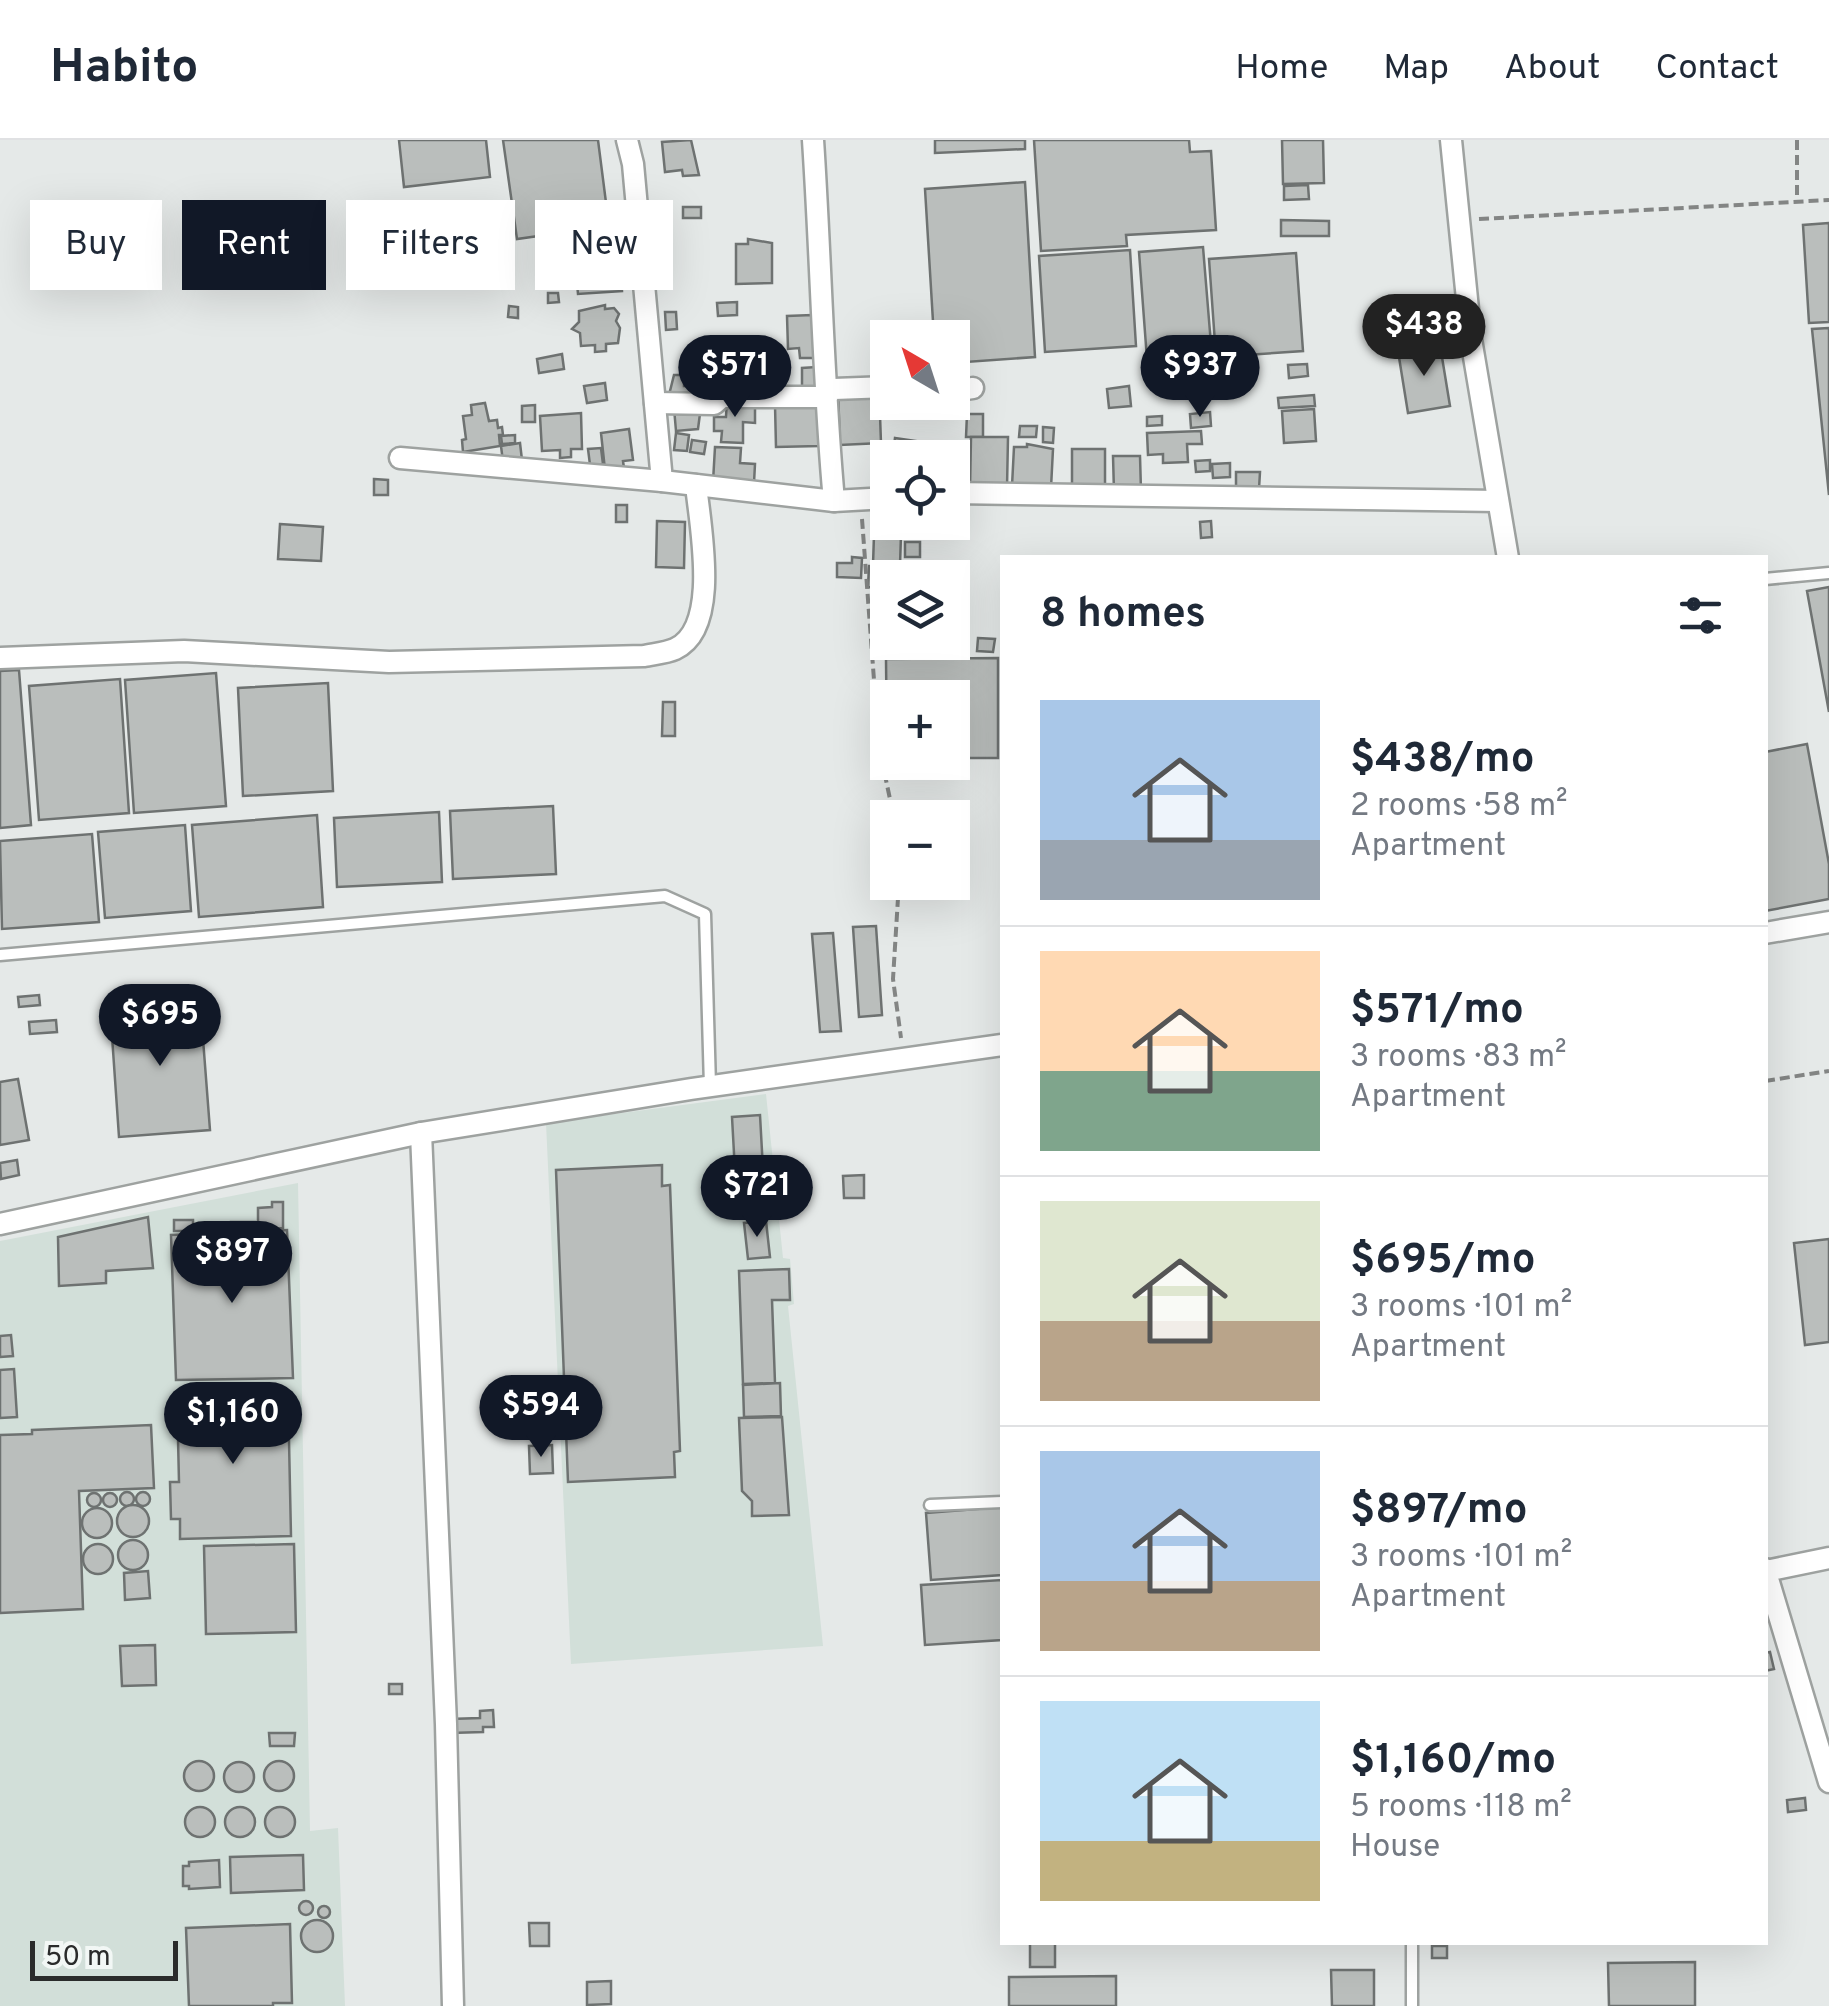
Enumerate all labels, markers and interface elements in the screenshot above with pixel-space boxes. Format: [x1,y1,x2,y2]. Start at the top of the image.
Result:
text: Habito [50,39,198,99]
text: Home [1235,47,1328,91]
text: Map [1383,47,1449,91]
text: About [1504,47,1600,91]
text: Contact [1655,47,1779,91]
chip: Buy [30,200,162,290]
chip: Rent [182,200,326,290]
chip: Filters [346,200,515,290]
chip: New [535,200,673,290]
pin: $438 [1365,294,1483,379]
text: $438 [1384,306,1464,346]
north arrow [870,320,970,420]
map controls [870,320,970,900]
pin: $571 [676,335,794,420]
pin: $937 [1141,335,1259,420]
text: $571 [700,347,770,387]
text: $937 [1163,347,1237,387]
button: locate [870,440,970,540]
button: layers [870,560,970,660]
icon: filters [1673,588,1728,643]
text: 8 homes [1040,589,1206,642]
button: + [870,680,970,780]
text: $438/mo [1350,734,1534,787]
icon: home [1120,740,1240,860]
text: 2 rooms · 58 m² [1350,787,1568,827]
button: − [870,800,970,900]
text: Apartment [1350,827,1506,867]
pin: $695 [101,984,219,1069]
text: $571/mo [1350,985,1524,1038]
icon: home [1120,991,1240,1111]
text: $695 [121,996,199,1036]
text: 3 rooms · 83 m² [1350,1038,1567,1078]
text: Apartment [1350,1078,1506,1118]
pin: $721 [698,1155,816,1240]
text: $721 [723,1167,791,1207]
pin: $897 [173,1221,291,1306]
text: $897 [194,1233,270,1273]
text: $695/mo [1350,1235,1536,1288]
icon: home [1120,1241,1240,1361]
text: 3 rooms · 101 m² [1350,1288,1572,1328]
text: Apartment [1350,1328,1506,1368]
pin: $594 [482,1375,600,1460]
pin: $1,160 [152,1382,314,1467]
text: $594 [501,1387,581,1427]
text: $1,160 [186,1394,280,1434]
text: $897/mo [1350,1485,1528,1538]
icon: home [1120,1491,1240,1611]
text: 3 rooms · 101 m² [1350,1538,1572,1578]
text: Apartment [1350,1578,1506,1618]
text: $1,160/mo [1350,1735,1556,1788]
icon: home [1120,1741,1240,1861]
text: 5 rooms · 118 m² [1350,1788,1572,1828]
text: House [1350,1828,1440,1868]
scale bar [30,1936,178,1980]
text: 50 m [45,1940,111,1976]

